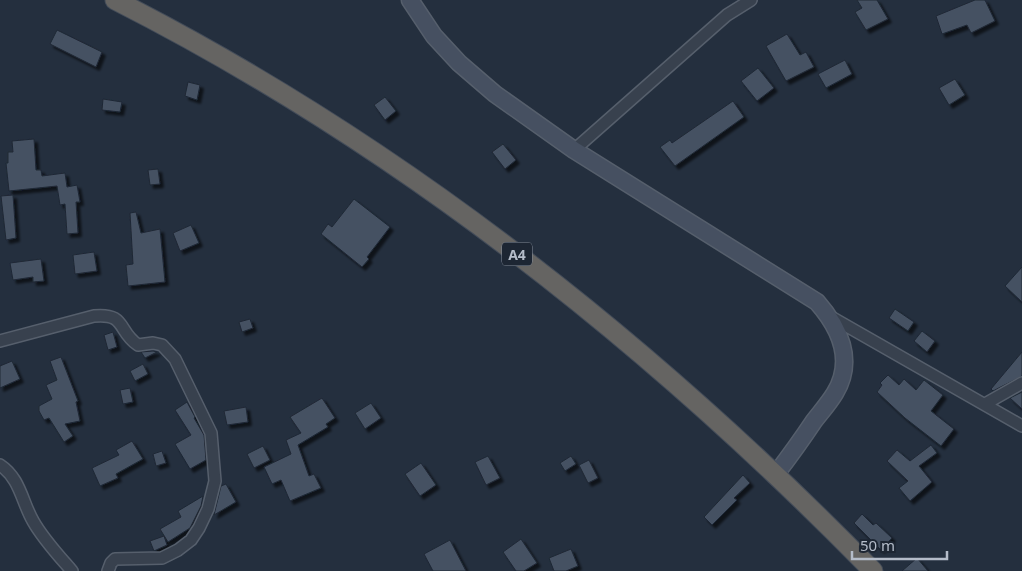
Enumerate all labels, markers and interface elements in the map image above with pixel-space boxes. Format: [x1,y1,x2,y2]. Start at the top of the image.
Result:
road number: A4 [502,242,532,266]
scale bar [852,528,947,560]
text: 50 m [860,535,895,555]

